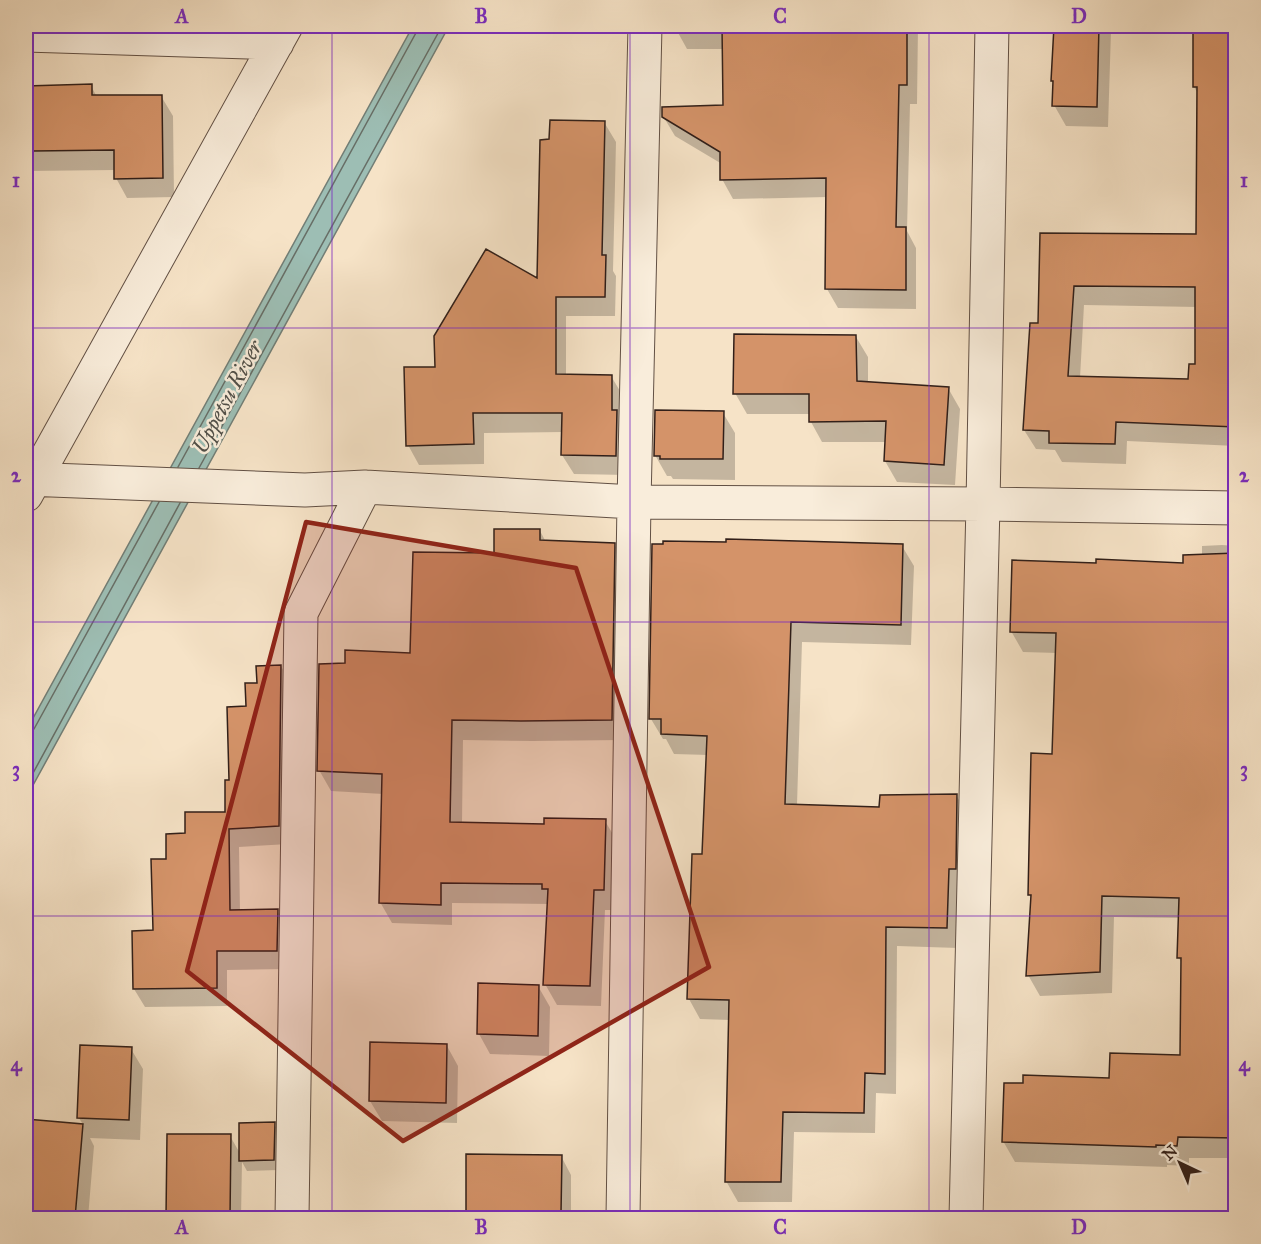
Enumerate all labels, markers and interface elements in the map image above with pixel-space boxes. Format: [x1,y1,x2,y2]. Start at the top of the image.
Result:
text: A [173,4,189,28]
text: B [474,4,488,28]
text: C [773,4,787,28]
text: D [1071,4,1087,28]
text: 1 [12,168,20,192]
text: 1 [1240,168,1248,192]
water label: Uppetsu River [186,334,269,458]
text: 2 [11,463,22,487]
text: 2 [1239,463,1250,487]
text: 3 [12,757,20,782]
text: 3 [1240,757,1248,782]
text: 4 [10,1052,22,1077]
text: 4 [1238,1052,1250,1077]
north arrow [1150,1133,1210,1193]
text: N [1158,1141,1182,1164]
text: A [173,1215,189,1239]
text: B [474,1215,488,1239]
text: C [773,1215,787,1239]
text: D [1071,1215,1087,1239]

